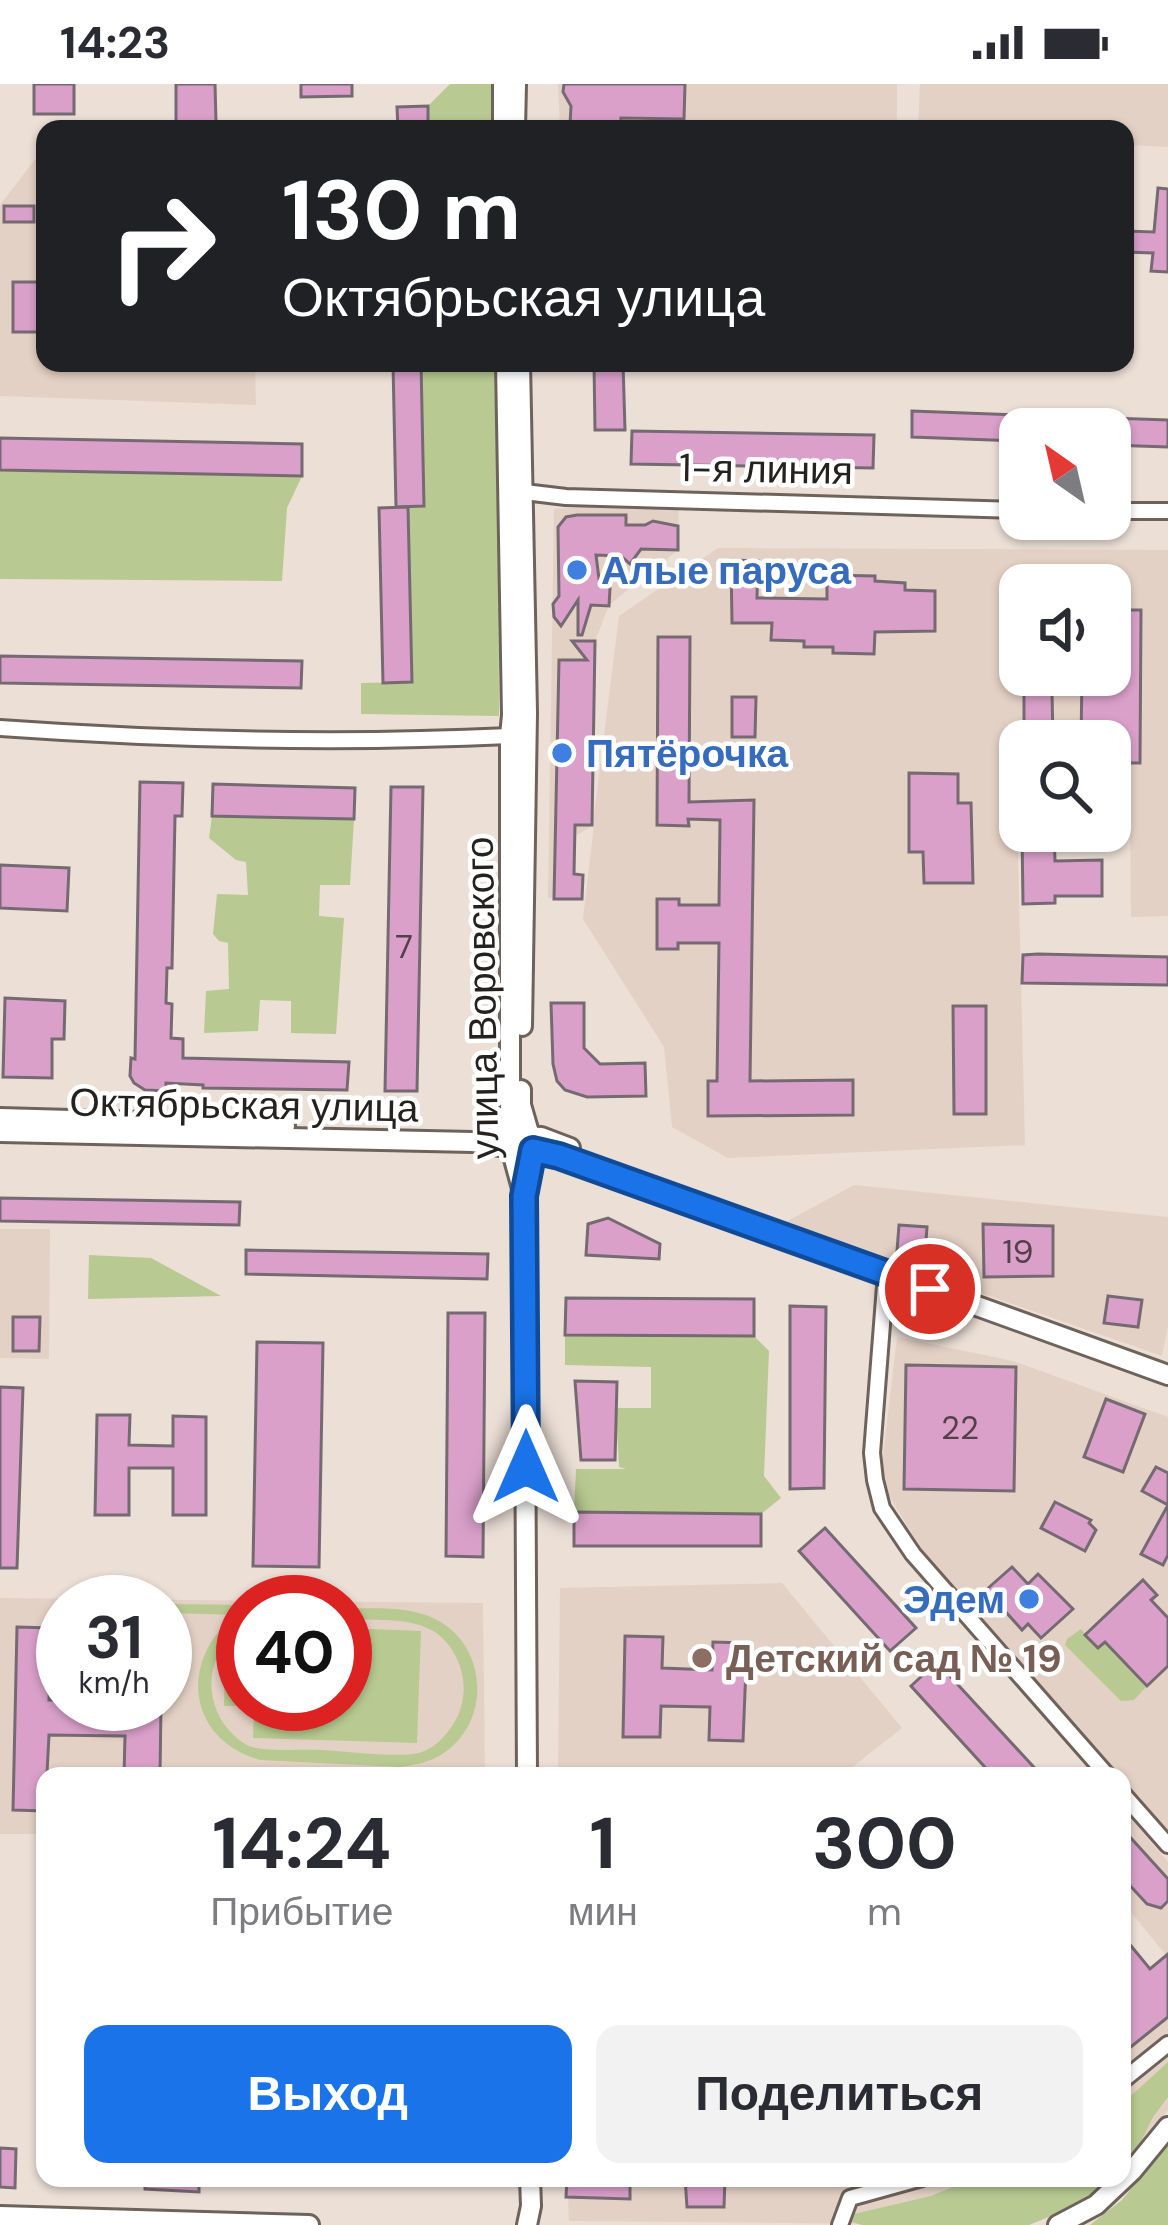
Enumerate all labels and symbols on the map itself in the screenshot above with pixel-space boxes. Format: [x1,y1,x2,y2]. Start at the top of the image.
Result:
north arrow [999,408,1131,540]
street label: 1-я линия [679,442,853,496]
place label: Алые паруса [601,545,852,596]
marker: Алые паруса [564,557,590,583]
place label: Пятёрочка [586,728,788,779]
marker: Пятёрочка [549,740,575,766]
street label: улица Воровского [454,836,510,1160]
house number: 7 [395,925,413,968]
street label: Октябрьская улица [69,1076,419,1134]
house number: 19 [1002,1230,1034,1273]
pin [879,1238,981,1340]
position arrow [463,1404,589,1530]
house number: 22 [941,1406,979,1449]
place label: Эдем [903,1574,1005,1625]
speed limit sign: 40 [216,1575,372,1731]
marker: Эдем [1016,1586,1042,1612]
place label: Детский сад № 19 [726,1633,1062,1684]
marker: Детский сад № 19 [689,1645,715,1671]

